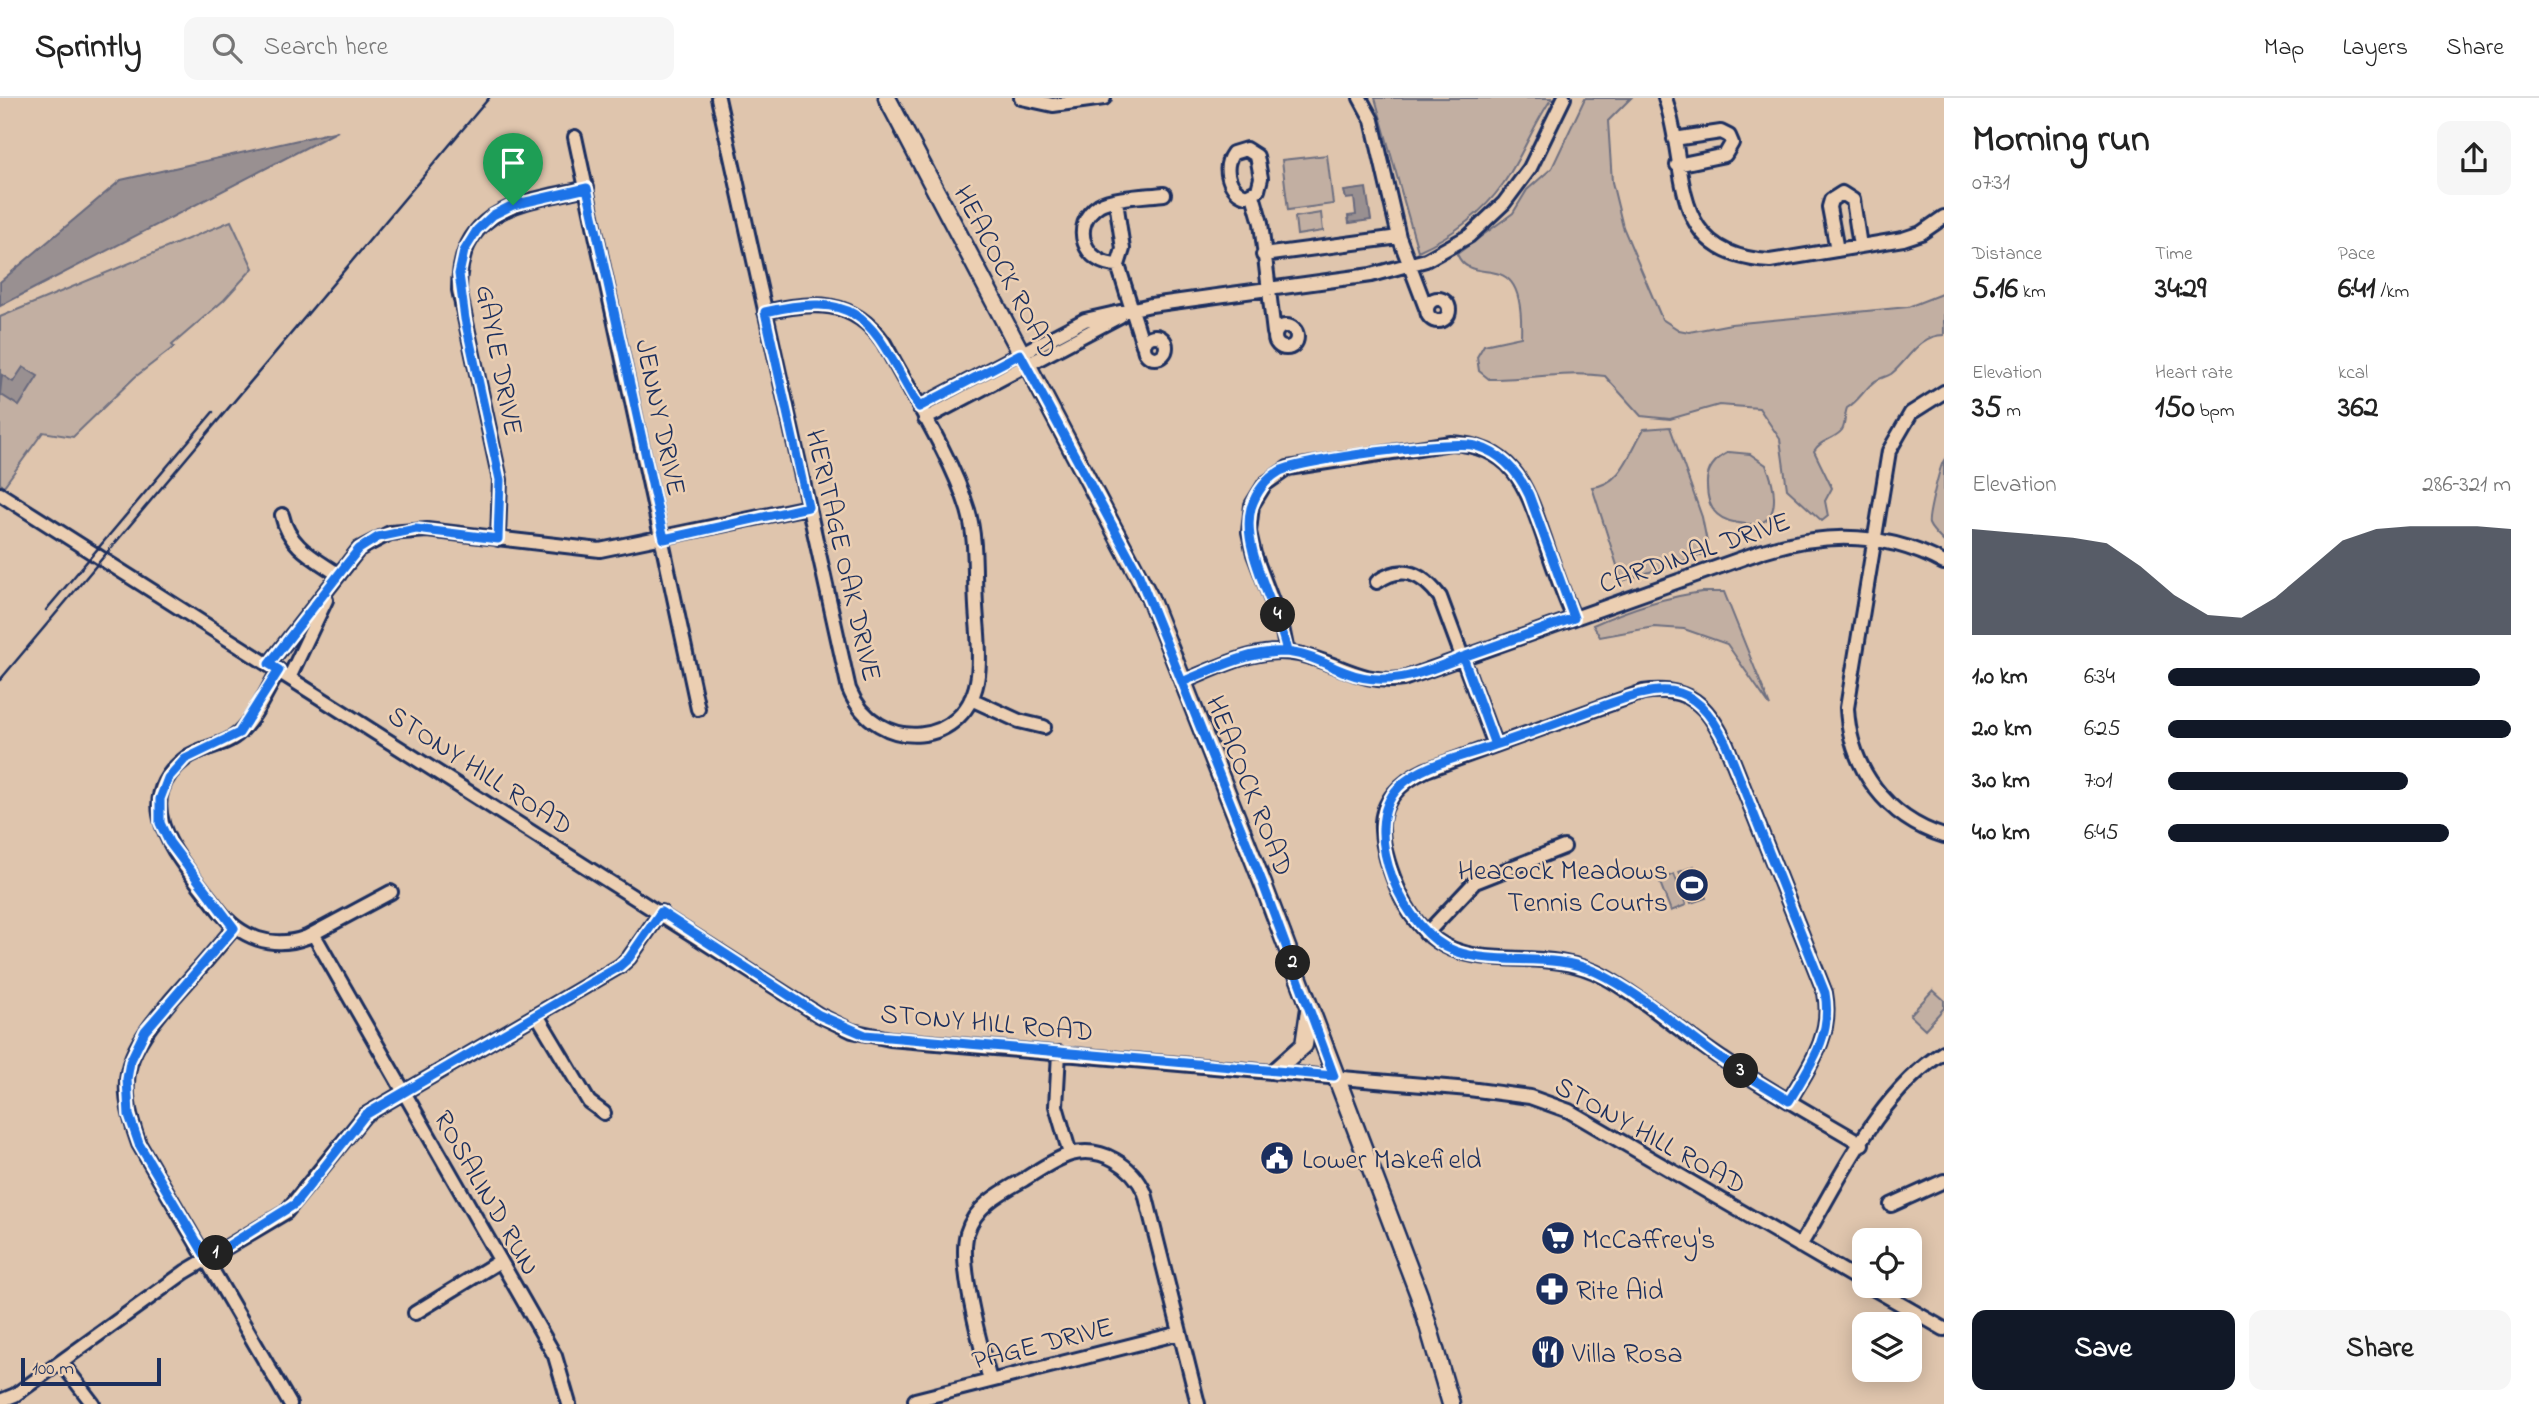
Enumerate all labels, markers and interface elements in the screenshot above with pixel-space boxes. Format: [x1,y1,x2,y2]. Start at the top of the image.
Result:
search box [184,17,674,80]
text: Sprintly [35,24,142,72]
icon: search [208,29,246,67]
text: Search here [264,29,388,67]
text: Map [2264,31,2304,66]
text: Layers [2342,31,2408,66]
text: Share [2446,31,2504,66]
text: Morning run [1972,113,2150,169]
button: share [2437,121,2511,195]
pin [483,133,543,205]
icon: arrive [494,144,532,182]
text: 07:31 [1972,167,2010,200]
street label: HEACOCK ROAD [941,179,1067,367]
text: Distance [1972,241,2042,268]
text: Time [2155,241,2193,268]
text: Pace [2338,241,2375,268]
text: 5.16 [1972,268,2018,312]
text: 34:29 [2155,268,2206,312]
text: 6:41 [2338,268,2376,312]
text: km [2018,279,2046,306]
text: /km [2376,279,2409,306]
street label: GAYLE DRIVE [463,282,532,440]
street label: JENNY DRIVE [622,336,695,500]
text: Elevation [1972,360,2042,387]
text: Heart rate [2155,360,2233,387]
text: kcal [2338,360,2368,387]
text: 35 [1972,387,2002,431]
text: 150 [2155,387,2195,431]
text: 362 [2338,387,2379,431]
text: m [2002,398,2021,425]
text: bpm [2195,398,2235,425]
street label: HERITAGE OAK DRIVE [793,426,891,686]
text: Elevation [1972,469,2057,502]
text: 286–321 m [2422,469,2511,502]
street label: CARDINAL DRIVE [1594,502,1796,606]
pin: 4 [1260,598,1296,632]
text: 4 [1274,601,1281,628]
text: 1.0 km [1972,661,2028,694]
text: 6:34 [2084,661,2115,694]
street label: HEACOCK ROAD [1193,690,1303,883]
street label: STONY HILL ROAD [378,697,580,847]
text: 2.0 km [1972,713,2032,746]
text: 6:25 [2084,713,2121,746]
text: 3.0 km [1972,765,2030,798]
text: 7:01 [2084,765,2113,798]
text: 4.0 km [1972,817,2030,850]
text: 6:45 [2084,817,2119,850]
place label: Heacock Meadows Tennis Courts [1458,852,1668,925]
sports icon: Heacock Meadows Tennis Courts [1673,866,1711,904]
pin: 2 [1276,946,1310,980]
text: 2 [1288,949,1297,976]
street label: STONY HILL ROAD [878,995,1095,1054]
pin: 3 [1724,1054,1758,1088]
text: 3 [1737,1057,1744,1084]
street label: STONY HILL ROAD [1546,1067,1753,1207]
street label: ROSALIND RUN [421,1103,549,1284]
public building icon: Lower Makefield [1258,1139,1296,1177]
place label: Lower Makefield [1302,1141,1482,1182]
supermarket icon: McCaffrey's [1539,1219,1577,1257]
place label: McCaffrey's [1582,1221,1715,1262]
map controls [1852,1228,1922,1382]
button: locate [1852,1228,1922,1298]
pin: 1 [198,1236,234,1270]
text: 1 [212,1239,219,1266]
pharmacy icon: Rite Aid [1533,1270,1571,1308]
place label: Rite Aid [1576,1272,1664,1313]
street label: PAGE DRIVE [968,1308,1118,1383]
button: Save [1972,1310,2235,1390]
button: Share [2249,1310,2511,1390]
button: layers [1852,1312,1922,1382]
restaurant icon: Villa Rosa [1529,1333,1567,1371]
place label: Villa Rosa [1571,1335,1683,1376]
scale bar [21,1355,161,1387]
text: 100 m [32,1356,74,1383]

